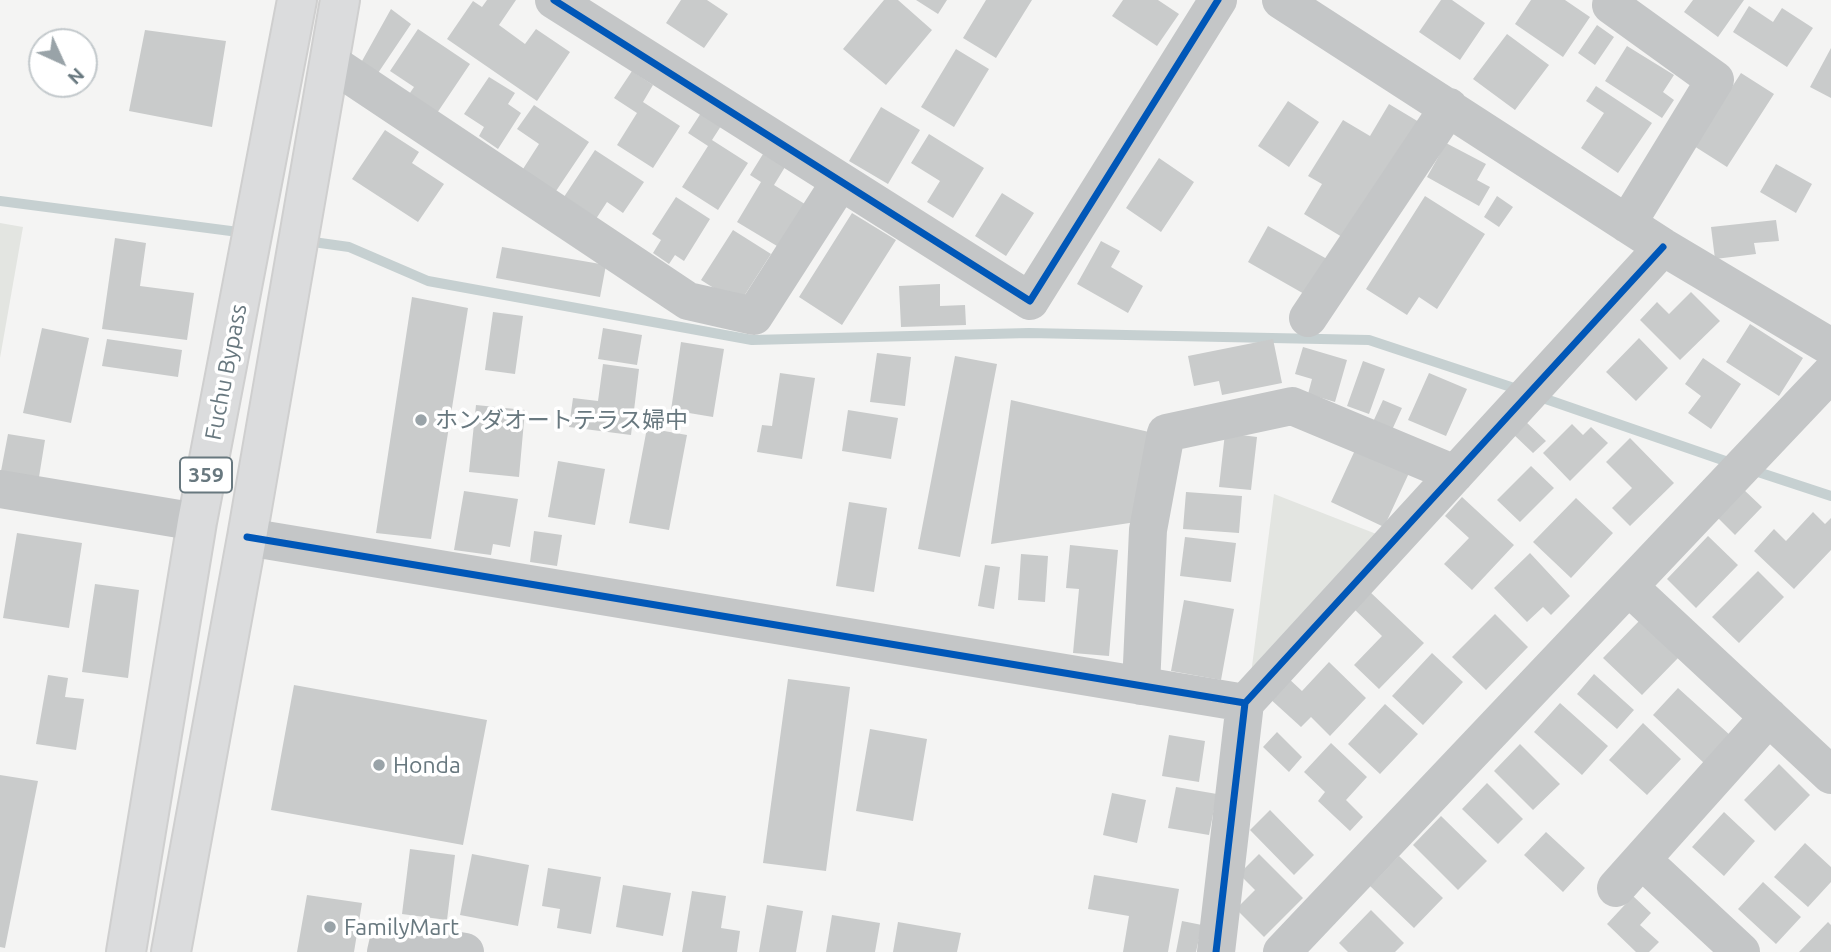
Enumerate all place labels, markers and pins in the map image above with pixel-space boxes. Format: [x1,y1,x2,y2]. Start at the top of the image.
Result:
place label: ホンダオートテラス婦中 [435,406,688,434]
marker: ホンダオートテラス婦中 [413,412,429,428]
place label: Honda [393,751,461,779]
marker: Honda [371,757,387,773]
place label: FamilyMart [344,913,459,941]
marker: FamilyMart [322,919,338,935]

